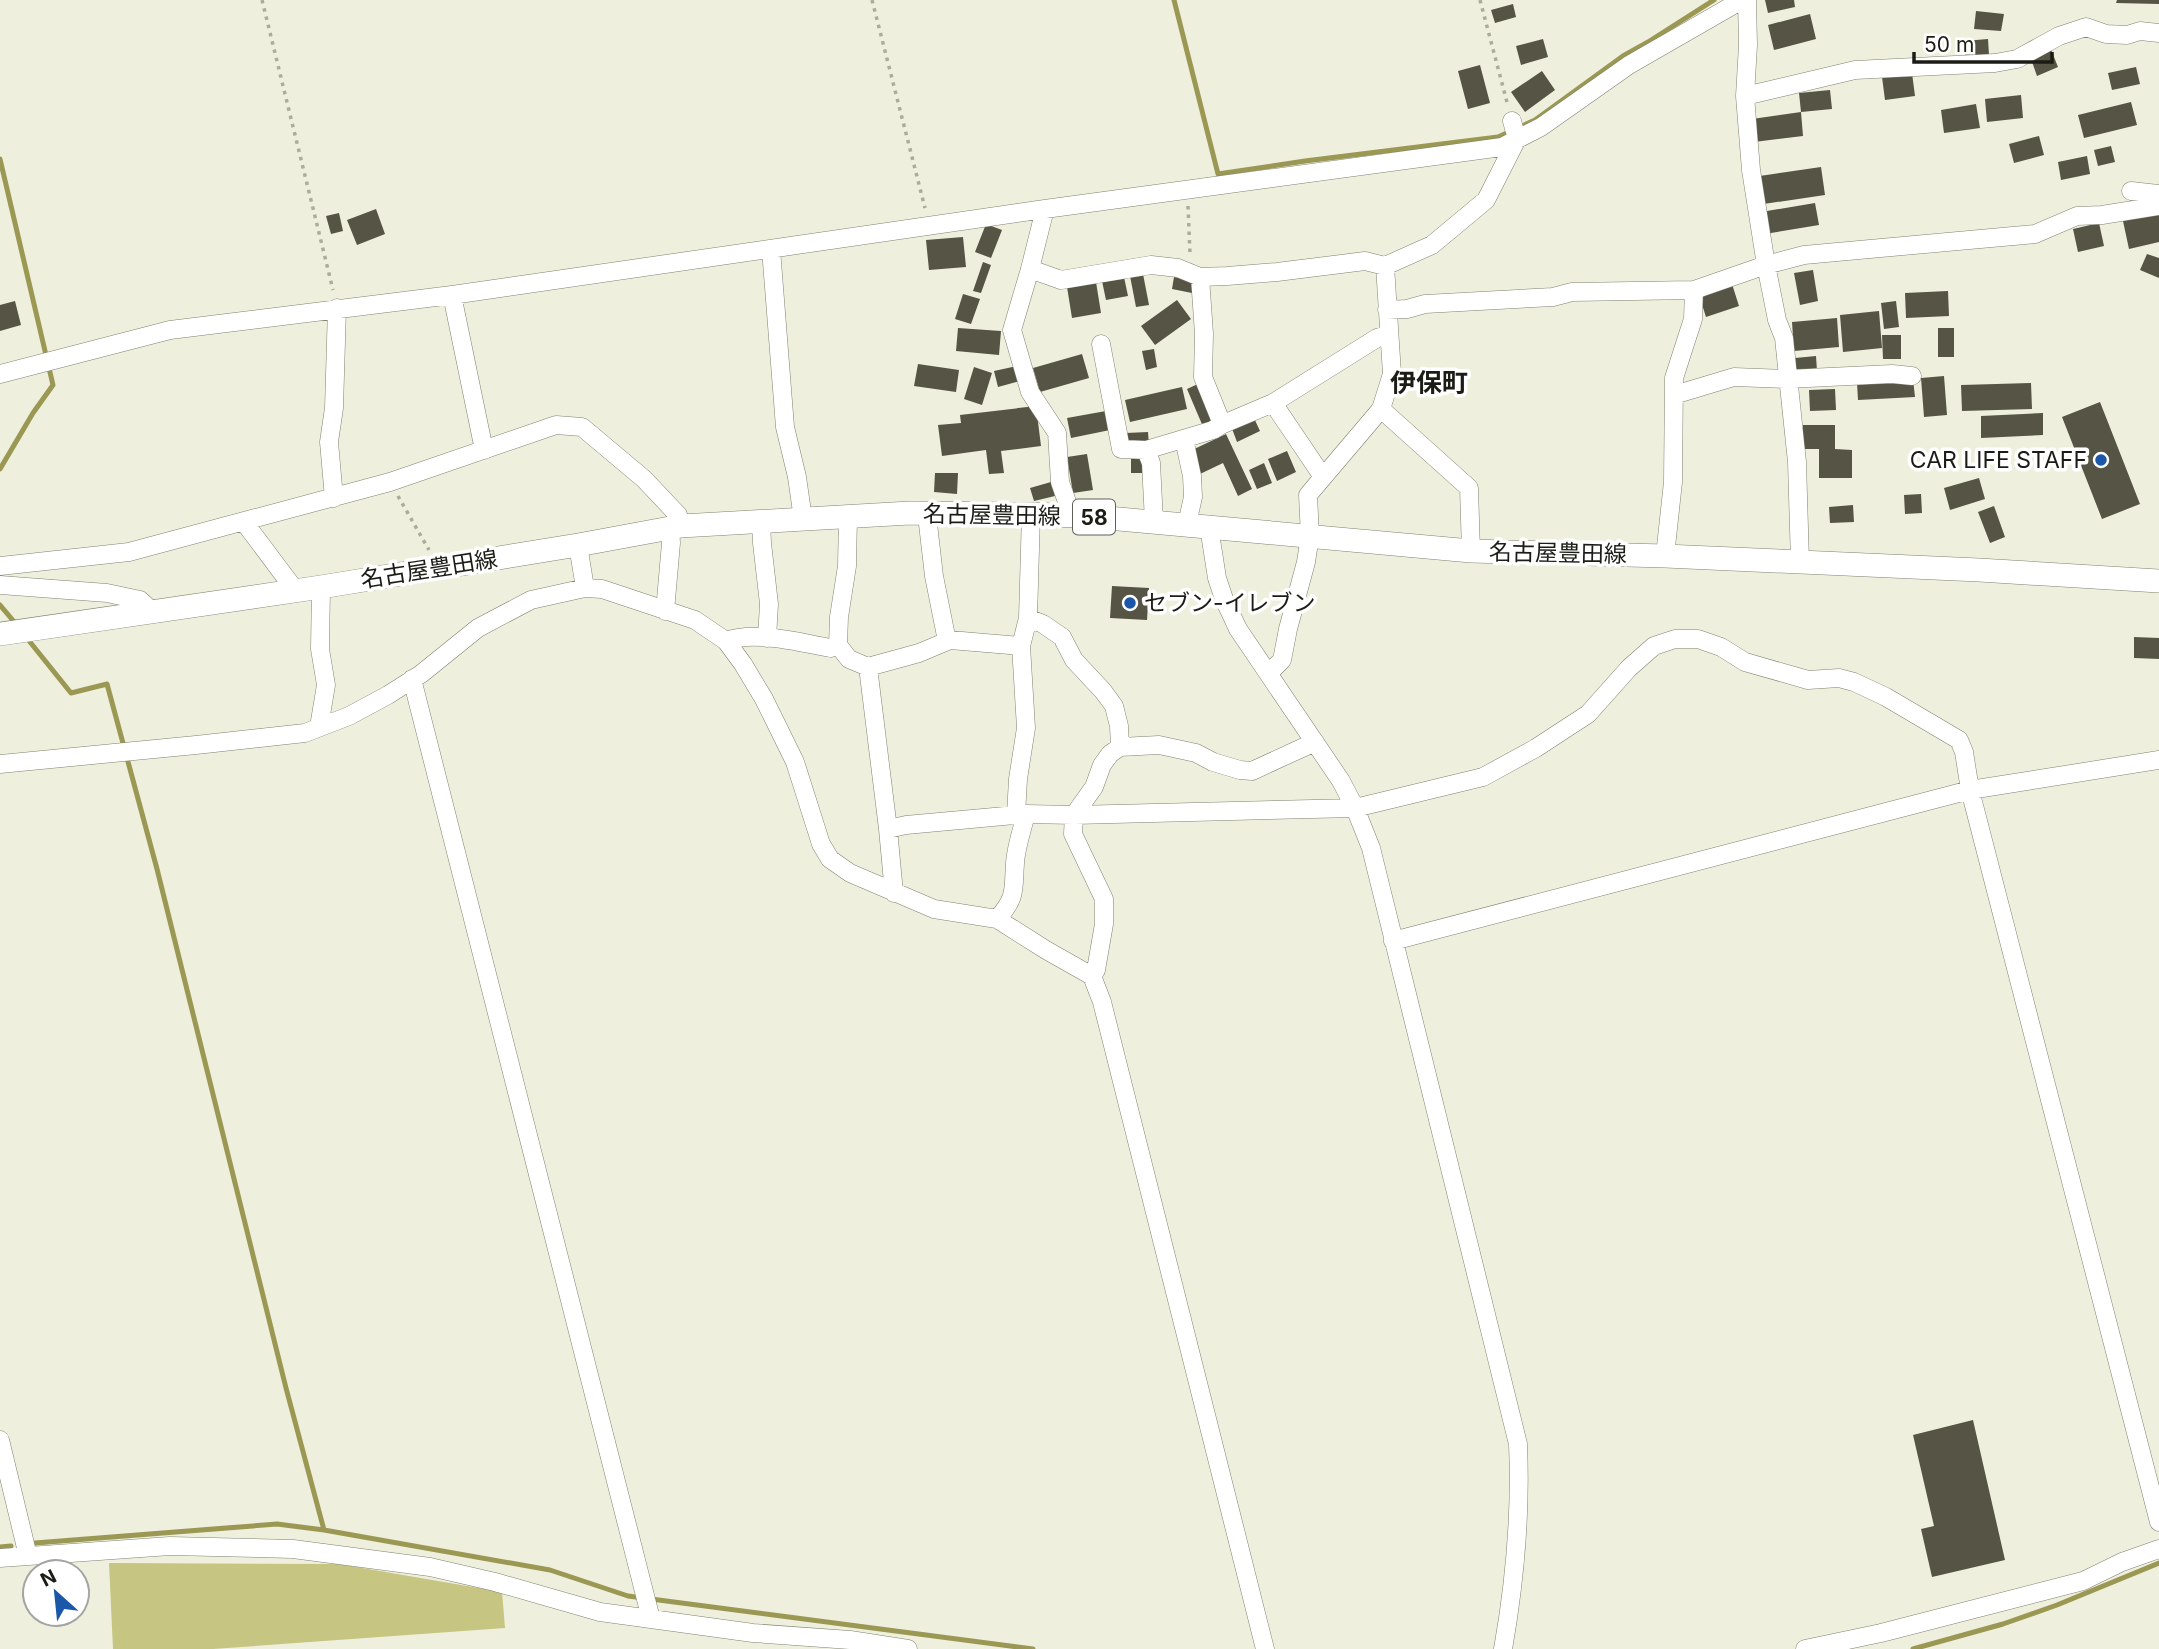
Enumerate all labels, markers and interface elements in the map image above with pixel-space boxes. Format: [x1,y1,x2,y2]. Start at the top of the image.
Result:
scale bar [1914,21,2052,65]
text: 50 m [1924,32,1974,57]
district label: 伊保町 [1390,367,1468,398]
place label: CAR LIFE STAFF [1910,446,2087,474]
marker: CAR LIFE STAFF [2093,452,2109,468]
street label: 名古屋豊田線 [923,500,1061,530]
road number: 58 [1073,500,1115,534]
street label: 名古屋豊田線 [1489,538,1627,568]
street label: 名古屋豊田線 [359,544,499,594]
place label: セブン-イレブン [1144,589,1316,617]
marker: セブン-イレブン [1122,595,1138,611]
north arrow [21,1558,91,1628]
text: N [37,1565,60,1592]

